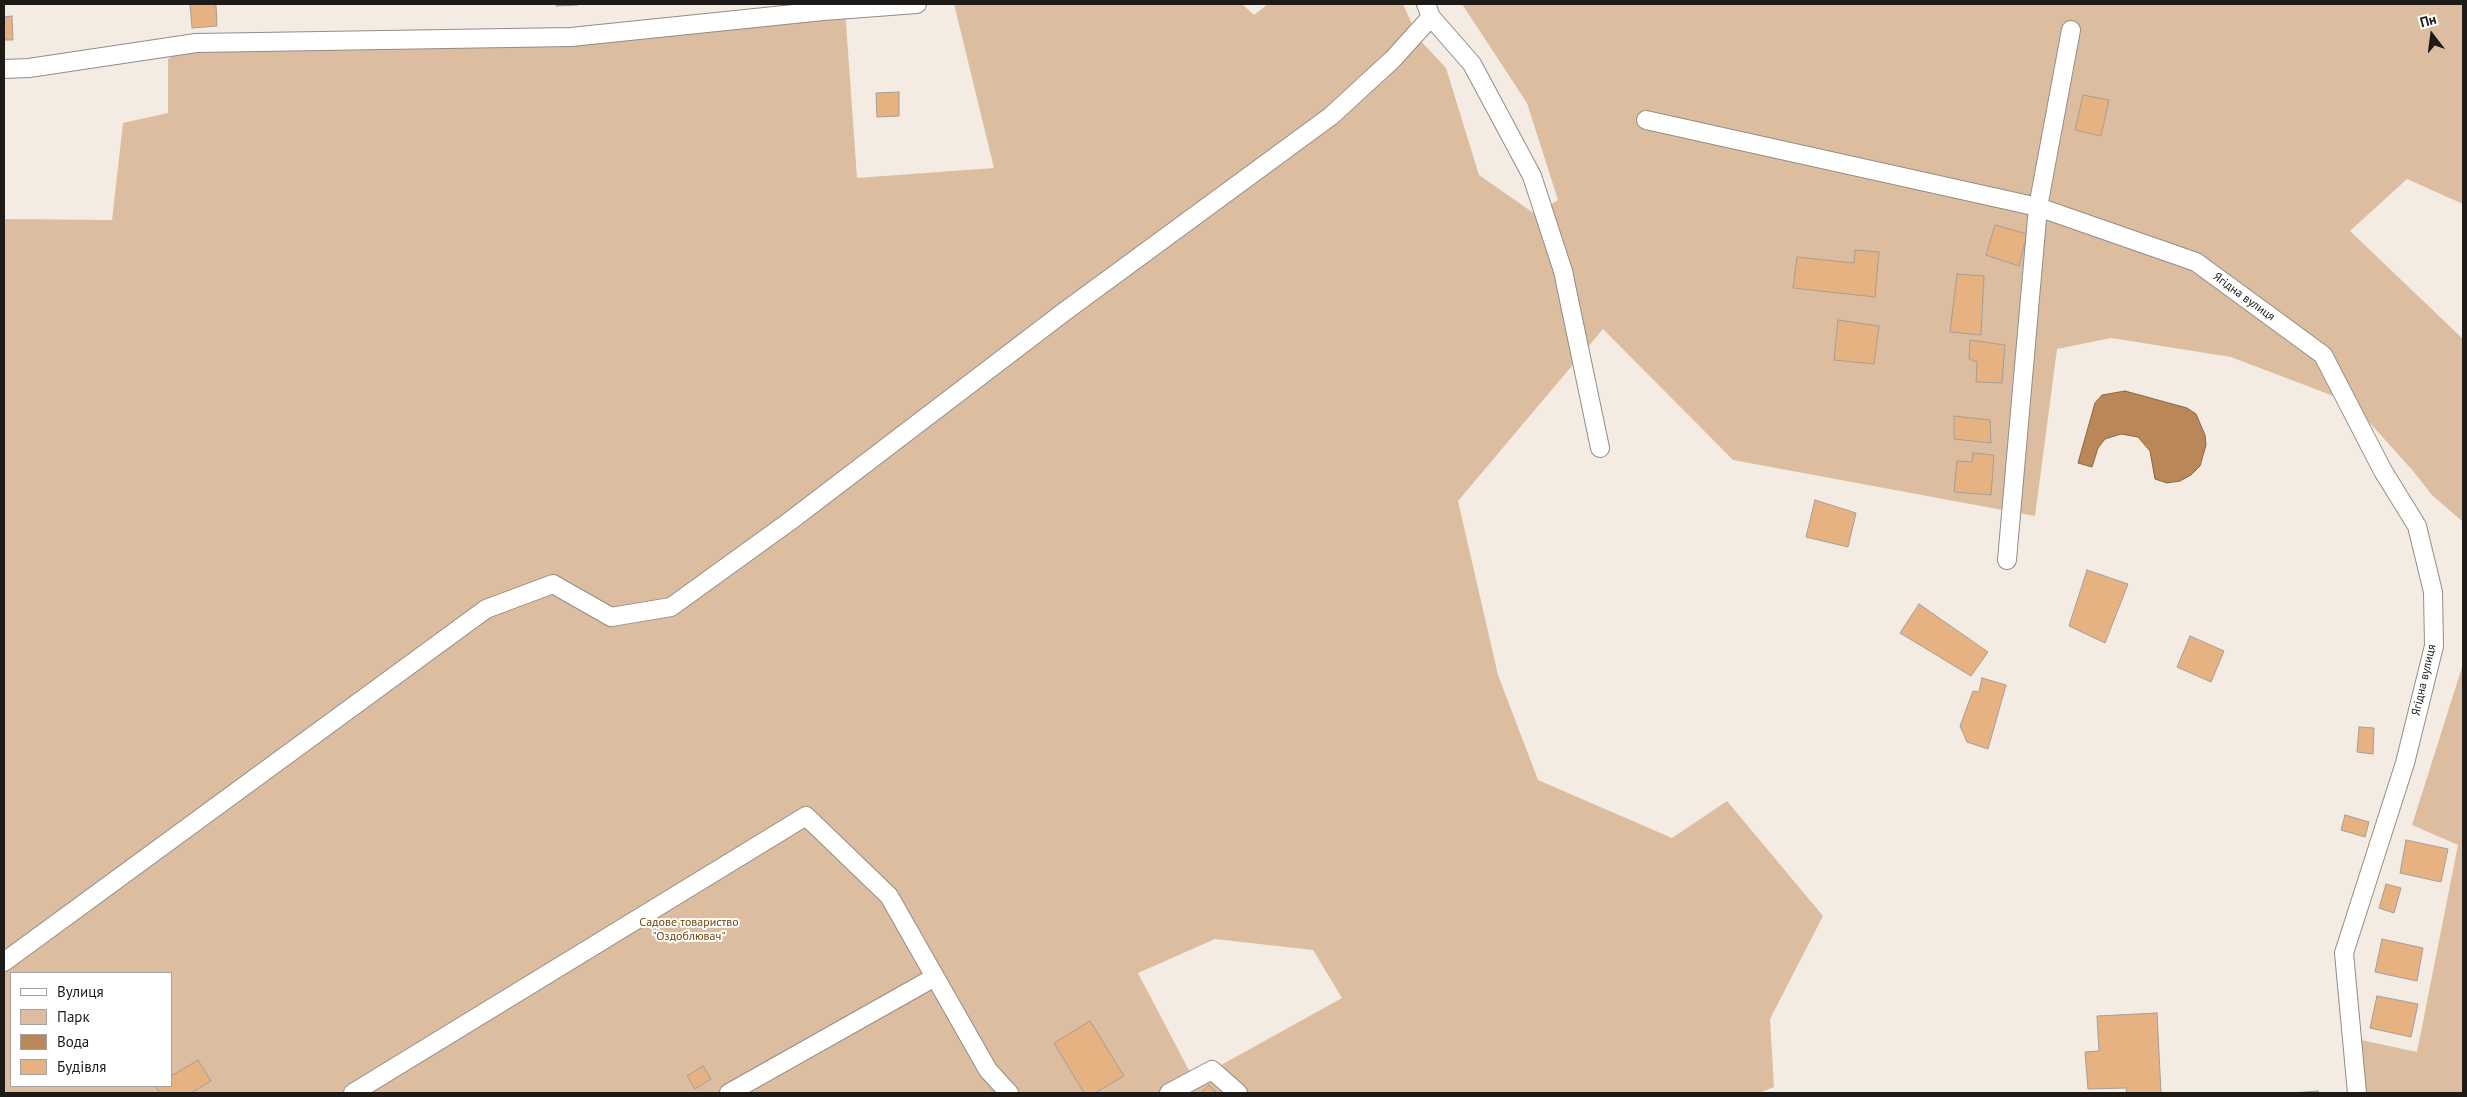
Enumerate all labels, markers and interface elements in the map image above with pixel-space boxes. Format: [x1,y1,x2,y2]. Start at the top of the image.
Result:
north arrow [2407,10,2457,60]
text: Пн [2418,10,2438,31]
street label: Ягідна вулиця [2210,270,2278,324]
street label: Ягідна вулиця [2409,643,2439,717]
park label: Садове товариство "Оздоблювач" [639,916,739,944]
legend [10,972,172,1087]
text: Вулиця [57,982,104,1001]
text: Парк [57,1007,90,1026]
text: Вода [57,1032,89,1051]
text: Будівля [57,1057,106,1076]

